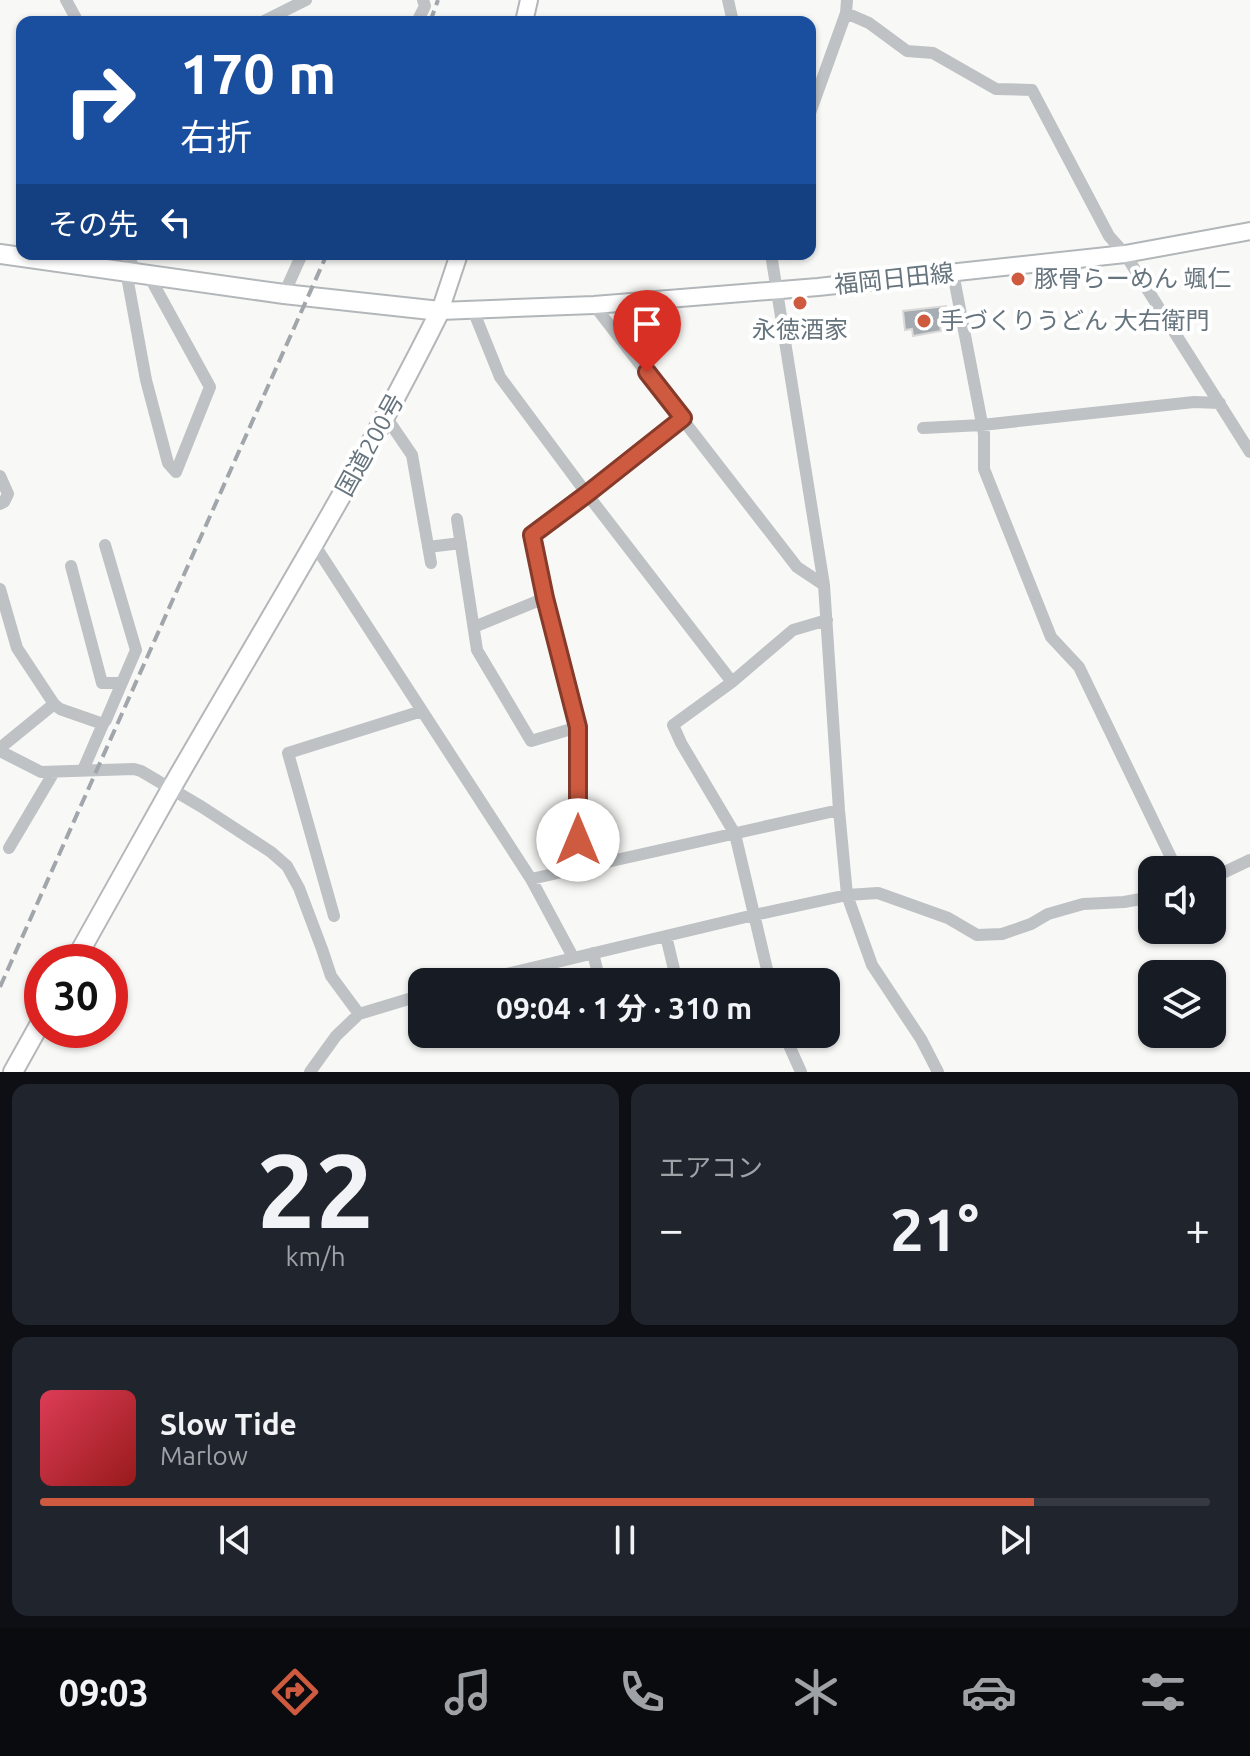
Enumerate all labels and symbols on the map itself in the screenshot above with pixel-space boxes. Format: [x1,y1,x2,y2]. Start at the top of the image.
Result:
street label: 福岡日田線 [833,259,955,298]
place label: 豚骨らーめん 颯仁 [1034,265,1232,292]
marker: 豚骨らーめん 颯仁 [1009,270,1027,288]
pin [613,290,681,372]
marker: 永徳酒家 [791,294,809,312]
place label: 手づくりうどん 大右衛門 [940,307,1210,334]
marker: 手づくりうどん 大右衛門 [915,312,933,330]
place label: 永徳酒家 [752,316,848,343]
street label: 国道200号 [330,389,409,501]
position arrow [536,798,620,882]
speed limit sign: 30 [24,944,128,1048]

